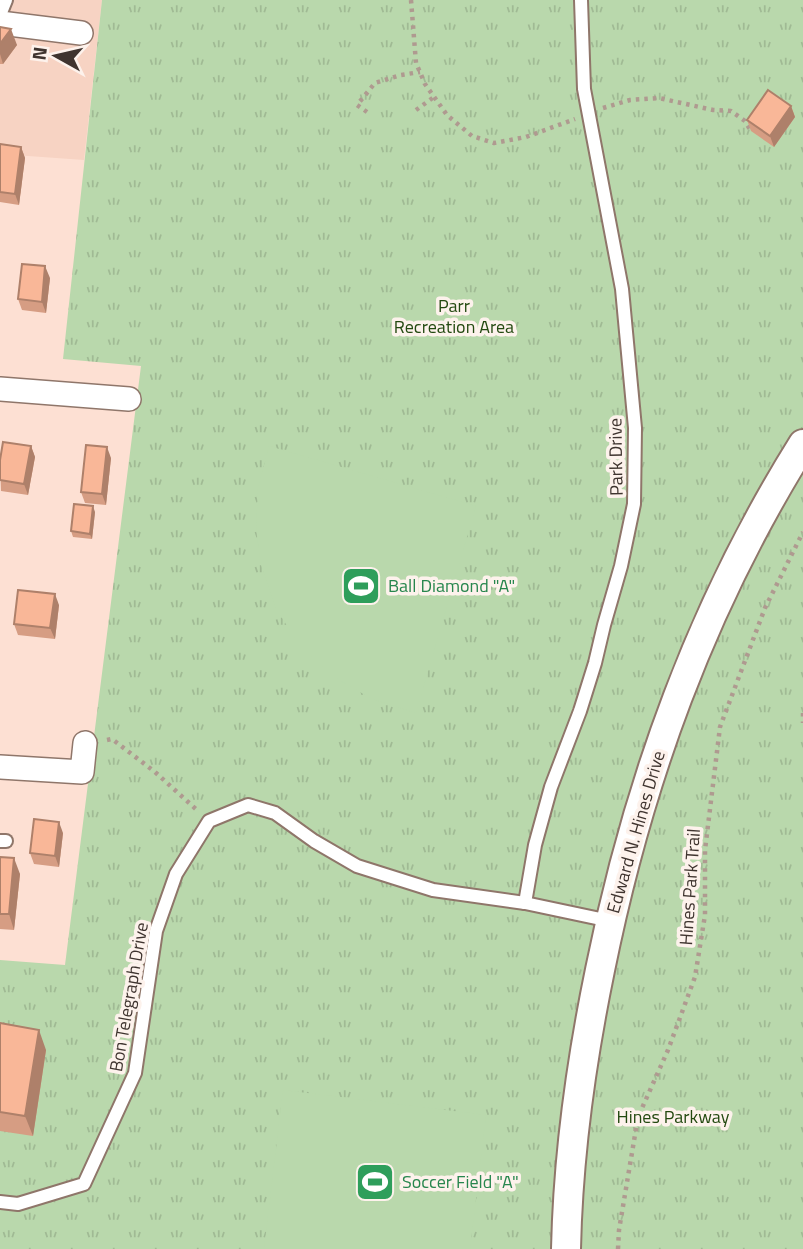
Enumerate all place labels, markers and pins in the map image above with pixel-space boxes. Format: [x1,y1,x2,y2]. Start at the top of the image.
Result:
sports icon: Ball Diamond "A" [340,565,382,607]
place label: Ball Diamond "A" [388,572,515,599]
sports icon: Soccer Field "A" [354,1161,396,1203]
place label: Soccer Field "A" [402,1168,519,1195]

